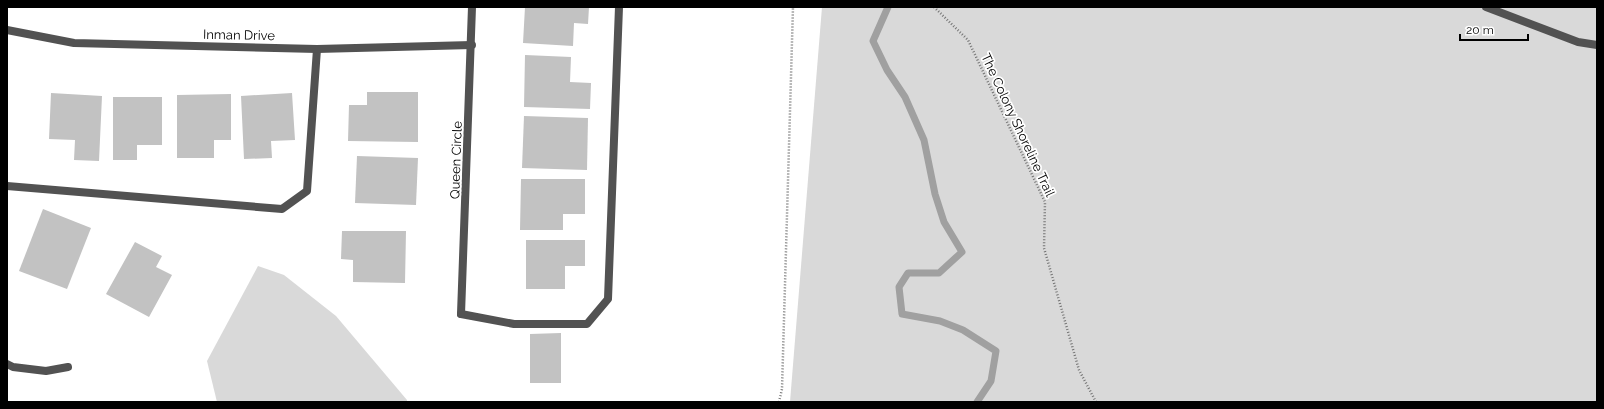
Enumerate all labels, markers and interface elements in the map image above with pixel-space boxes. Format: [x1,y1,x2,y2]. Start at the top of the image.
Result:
scale bar [1460,16,1528,42]
text: 20 m [1466,23,1494,37]
street label: Inman Drive [203,27,275,43]
street label: The Colony Shoreline Trail [978,51,1058,199]
street label: Queen Circle [447,120,465,199]

